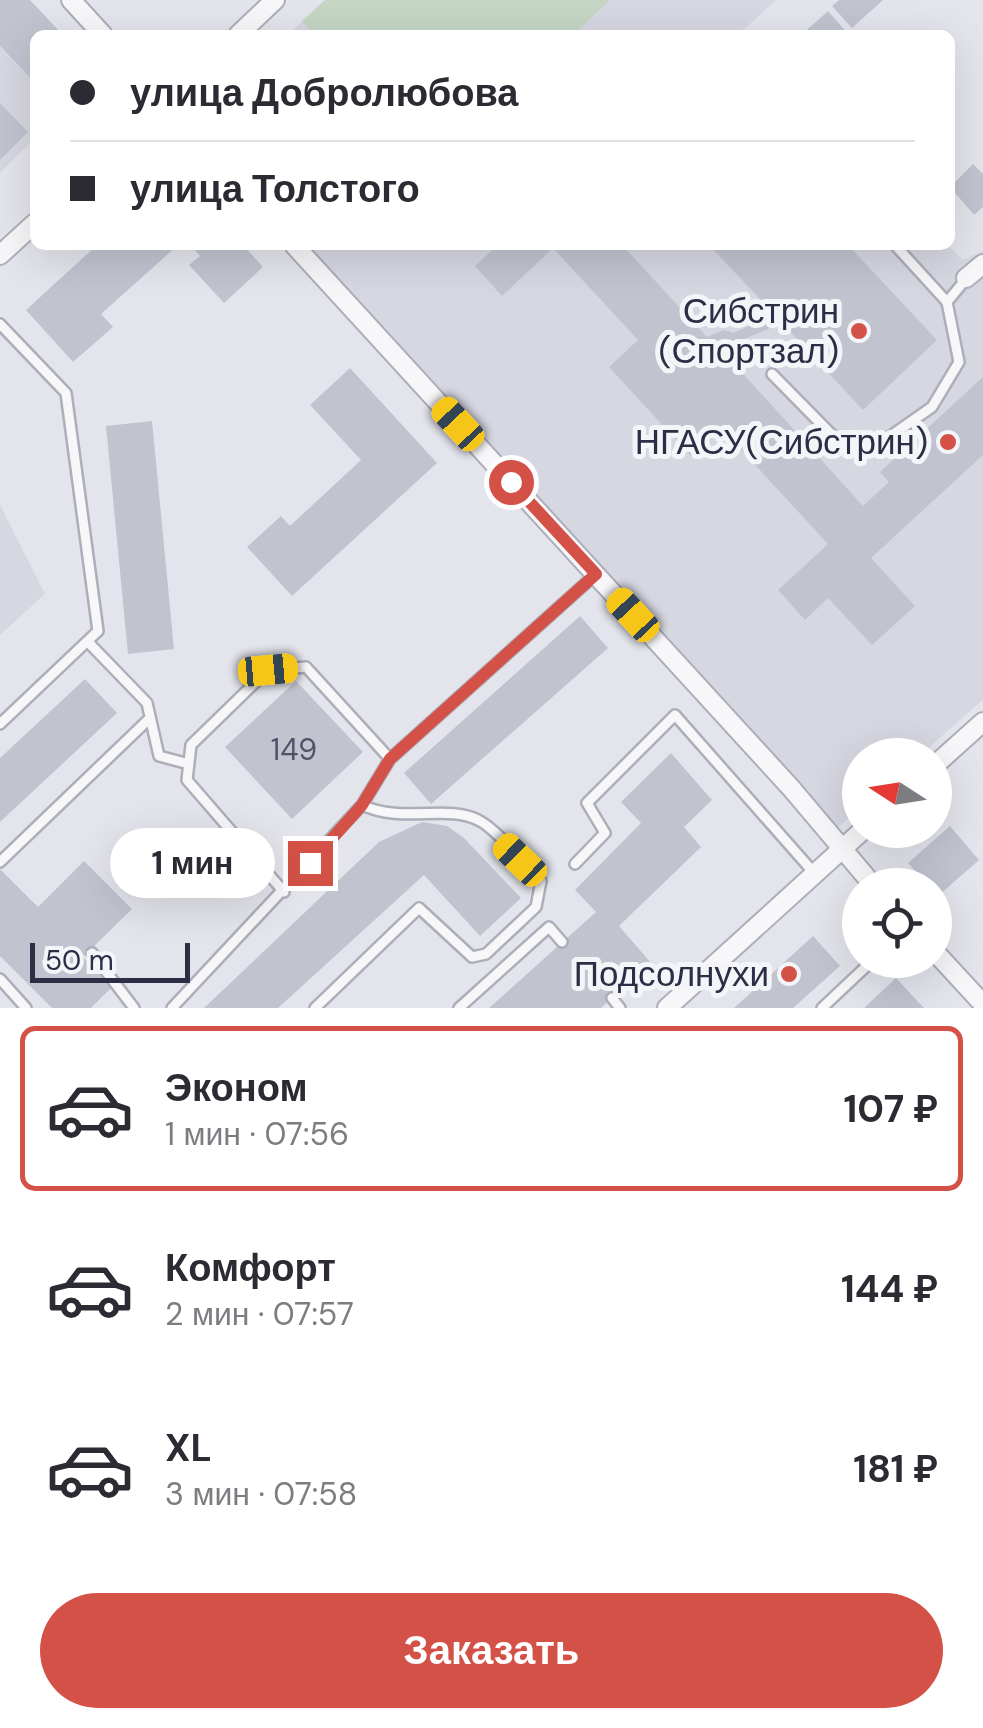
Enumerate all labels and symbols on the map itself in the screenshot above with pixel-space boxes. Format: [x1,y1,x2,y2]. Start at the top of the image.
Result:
place label: Сибстрин (Спортзал) [659,288,839,374]
marker: Сибстрин (Спортзал) [848,320,870,342]
car [427,392,489,456]
place label: НГАСУ(Сибстрин) [635,419,928,465]
marker: НГАСУ(Сибстрин) [937,431,959,453]
route start [489,460,534,505]
car [602,583,664,647]
car [237,652,299,688]
house number: 149 [271,730,317,769]
north arrow [842,738,952,848]
callout: 1 мин [110,828,275,898]
car [488,828,552,892]
route end [288,841,333,886]
scale bar [30,938,190,983]
place label: Подсолнухи [574,951,769,997]
marker: Подсолнухи [778,963,800,985]

